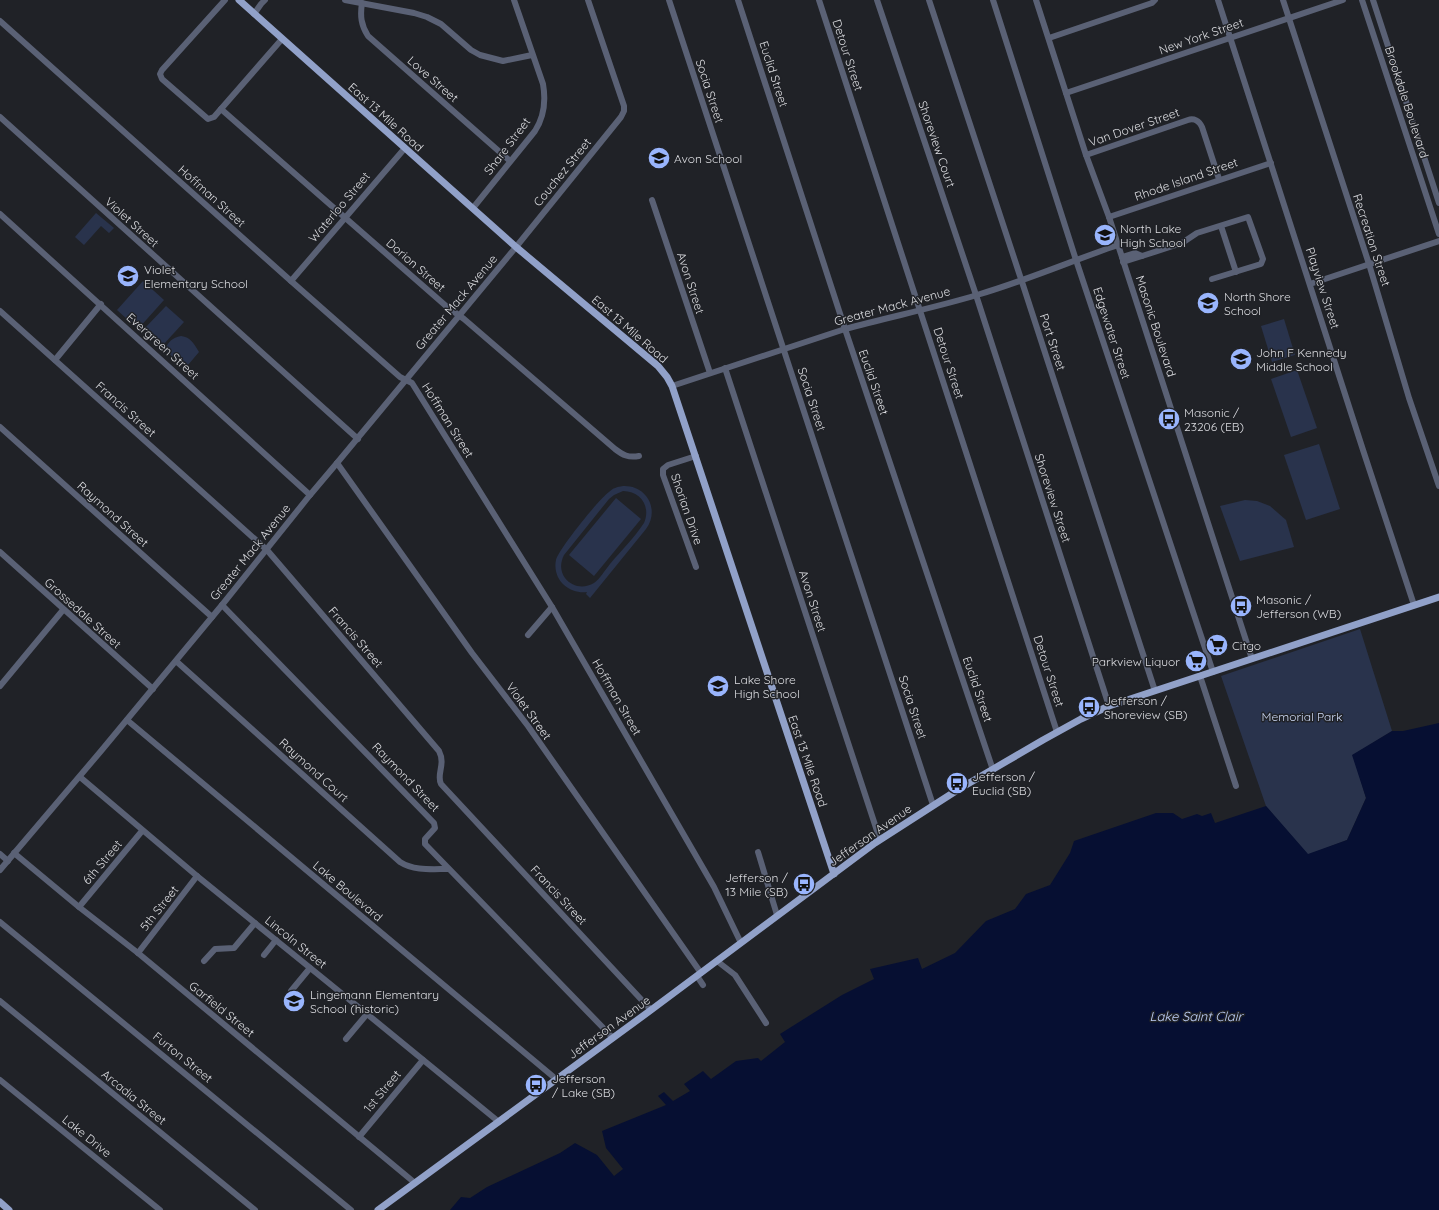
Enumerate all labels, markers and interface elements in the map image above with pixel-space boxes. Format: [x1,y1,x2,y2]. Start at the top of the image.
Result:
street label: New York Street [1157,15,1245,57]
street label: Detour Street [829,17,867,93]
street label: Euclid Street [756,39,792,109]
street label: Brookdale Boulevard [1382,44,1432,160]
street label: Love Street [404,53,462,105]
street label: Socia Street [693,57,727,125]
street label: East 13 Mile Road [345,79,427,155]
street label: Shoreview Court [915,99,959,189]
street label: Van Dover Street [1087,104,1181,150]
street label: Share Street [481,114,533,178]
street label: Couchez Street [530,135,594,209]
school or university icon: Avon School [646,145,672,171]
place label: Avon School [674,151,742,166]
street label: Rhode Island Street [1132,154,1240,204]
street label: Hoffman Street [175,162,249,230]
street label: Waterloo Street [305,169,373,245]
street label: Recreation Street [1350,192,1394,288]
street label: Violet Street [102,194,162,250]
place label: North Lake High School [1120,221,1186,250]
school or university icon: North Lake High School [1092,222,1118,248]
street label: Dorion Street [383,235,449,295]
street label: Playview Street [1303,245,1343,331]
street label: Avon Street [674,250,708,316]
street label: Greater Mack Avenue [412,251,500,353]
place label: Violet Elementary School [144,262,248,291]
school or university icon: Violet Elementary School [115,263,141,289]
street label: Masonic Boulevard [1133,273,1179,379]
street label: Greater Mack Avenue [832,283,952,329]
street label: Edgewater Street [1090,285,1134,381]
place label: North Shore School [1224,289,1291,318]
school or university icon: North Shore School [1195,290,1221,316]
street label: East 13 Mile Road [589,292,671,366]
street label: Evergreen Street [124,309,202,383]
street label: Port Street [1037,312,1069,372]
street label: Detour Street [930,325,968,401]
place label: John F Kennedy Middle School [1256,345,1347,374]
school or university icon: John F Kennedy Middle School [1228,346,1254,372]
street label: Euclid Street [856,347,892,417]
street label: Socia Street [795,365,829,433]
street label: Francis Street [93,378,159,440]
street label: Hoffman Street [419,380,477,460]
place label: Masonic / 23206 (EB) [1184,405,1244,434]
bus stop icon: Masonic / 23206 (EB) [1156,406,1182,432]
street label: Shoreview Street [1032,452,1074,544]
street label: Shorian Drive [668,471,706,547]
street label: Raymond Street [74,478,152,550]
street label: Greater Mack Avenue [207,501,294,603]
street label: Avon Street [796,568,830,634]
street label: Grossedale Street [42,575,124,651]
place label: Masonic / Jefferson (WB) [1256,592,1341,621]
bus stop icon: Masonic / Jefferson (WB) [1228,593,1254,619]
street label: Francis Street [325,603,387,671]
supermarket icon: Citgo [1204,632,1230,658]
street label: Detour Street [1030,633,1068,709]
place label: Citgo [1232,638,1261,653]
supermarket icon: Parkview Liquor [1183,648,1209,674]
street label: Euclid Street [960,654,996,724]
place label: Parkview Liquor [1092,654,1180,669]
street label: Hoffman Street [589,656,645,738]
place label: Lake Shore High School [734,672,800,701]
school or university icon: Lake Shore High School [705,673,731,699]
street label: Socia Street [896,673,930,741]
street label: Violet Street [503,679,555,743]
place label: Jefferson / Shoreview (SB) [1104,693,1187,722]
bus stop icon: Jefferson / Shoreview (SB) [1076,694,1102,720]
park label: Memorial Park [1262,709,1342,724]
street label: East 13 Mile Road [785,713,831,809]
street label: Raymond Court [276,735,352,805]
street label: Raymond Street [369,739,443,815]
place label: Jefferson / Euclid (SB) [972,769,1036,798]
bus stop icon: Jefferson / Euclid (SB) [944,770,970,796]
street label: Jefferson Avenue [826,801,915,869]
street label: 6th Street [79,837,125,887]
street label: Lake Boulevard [310,858,386,924]
street label: Francis Street [528,862,590,928]
place label: Jefferson / 13 Mile (SB) [725,870,789,899]
bus stop icon: Jefferson / 13 Mile (SB) [791,871,817,897]
street label: 5th Street [137,882,181,934]
street label: Lincoln Street [262,913,330,971]
street label: Garfield Street [186,978,258,1040]
place label: Lingemann Elementary School (historic) [310,987,439,1016]
school or university icon: Lingemann Elementary School (historic) [281,988,307,1014]
street label: Jefferson Avenue [565,992,653,1062]
water label: Lake Saint Clair [1150,1008,1244,1024]
street label: Furton Street [150,1028,216,1086]
street label: Arcadia Street [99,1066,169,1128]
street label: 1st Street [360,1067,404,1115]
place label: Jefferson / Lake (SB) [552,1071,615,1100]
bus stop icon: Jefferson / Lake (SB) [523,1072,549,1098]
street label: Lake Drive [59,1112,115,1160]

